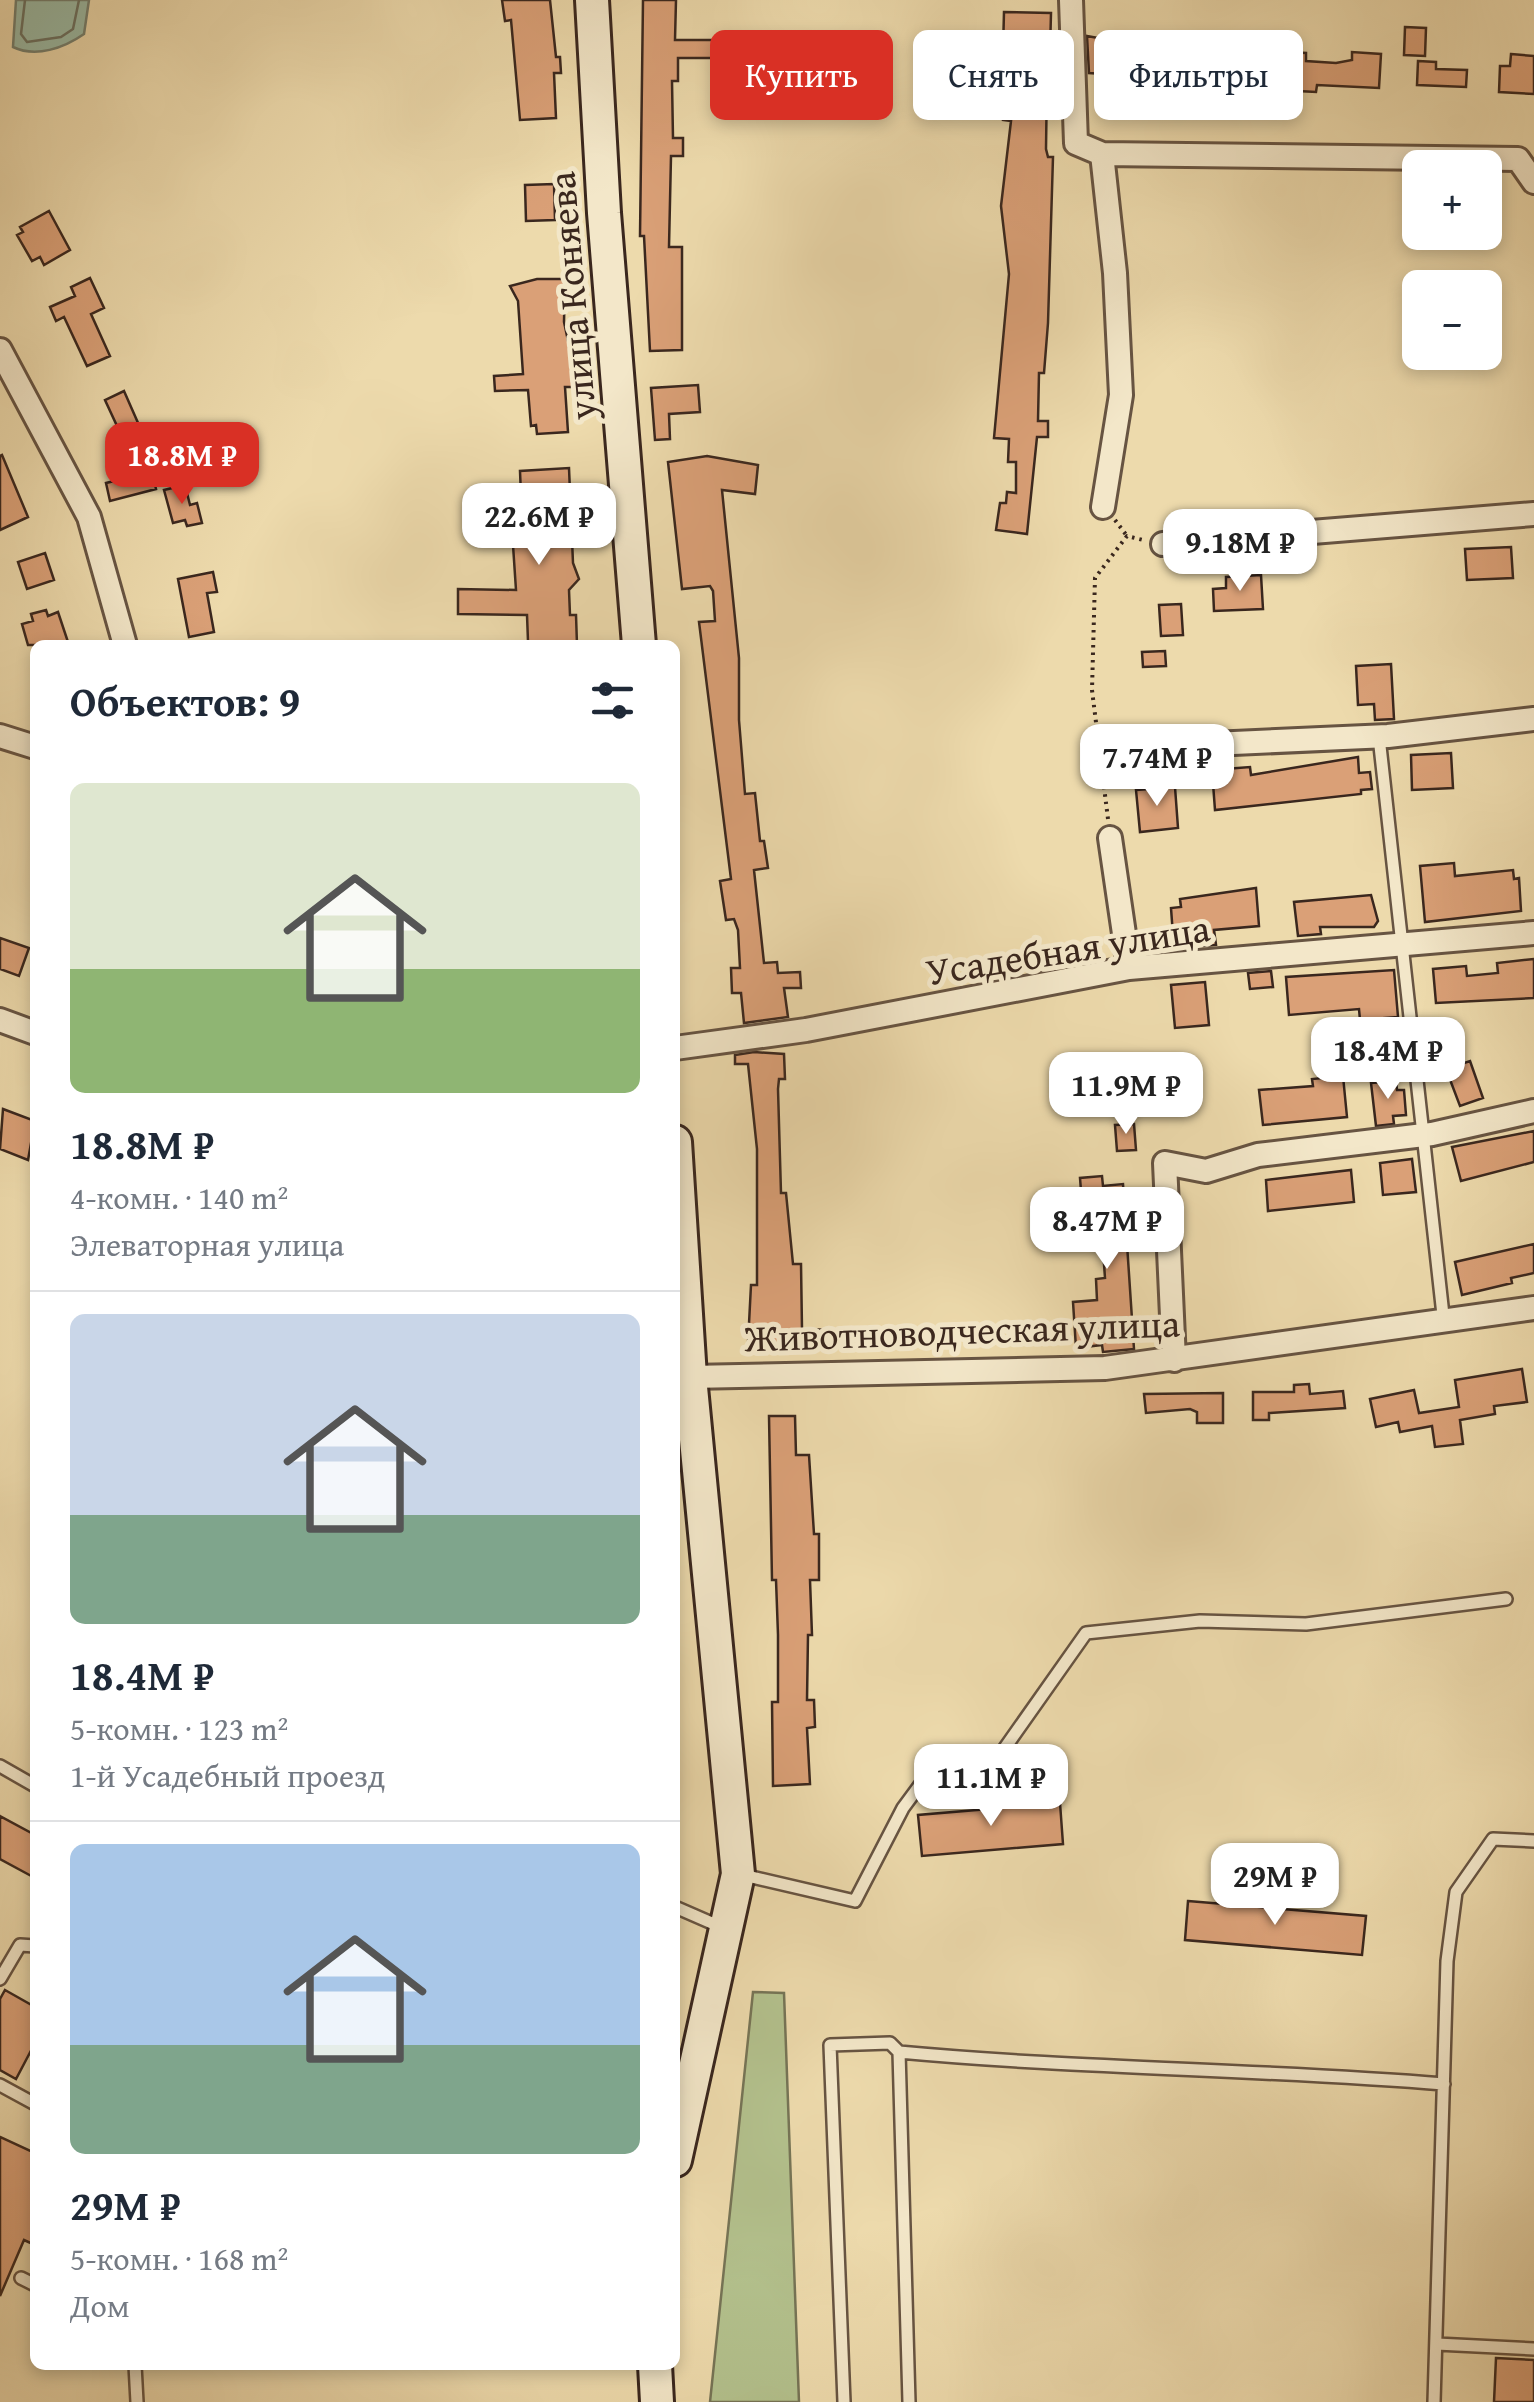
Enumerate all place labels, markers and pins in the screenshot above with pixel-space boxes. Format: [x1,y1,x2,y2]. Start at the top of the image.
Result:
pin: 18.8M ₽ [90,422,274,507]
pin: 22.6M ₽ [447,483,631,568]
pin: 9.18M ₽ [1148,509,1332,594]
pin: 7.74M ₽ [1065,724,1249,809]
pin: 18.4M ₽ [1296,1017,1480,1102]
pin: 11.9M ₽ [1034,1052,1218,1137]
pin: 8.47M ₽ [1015,1187,1199,1272]
pin: 11.1M ₽ [899,1744,1083,1829]
pin: 29M ₽ [1205,1843,1345,1928]

